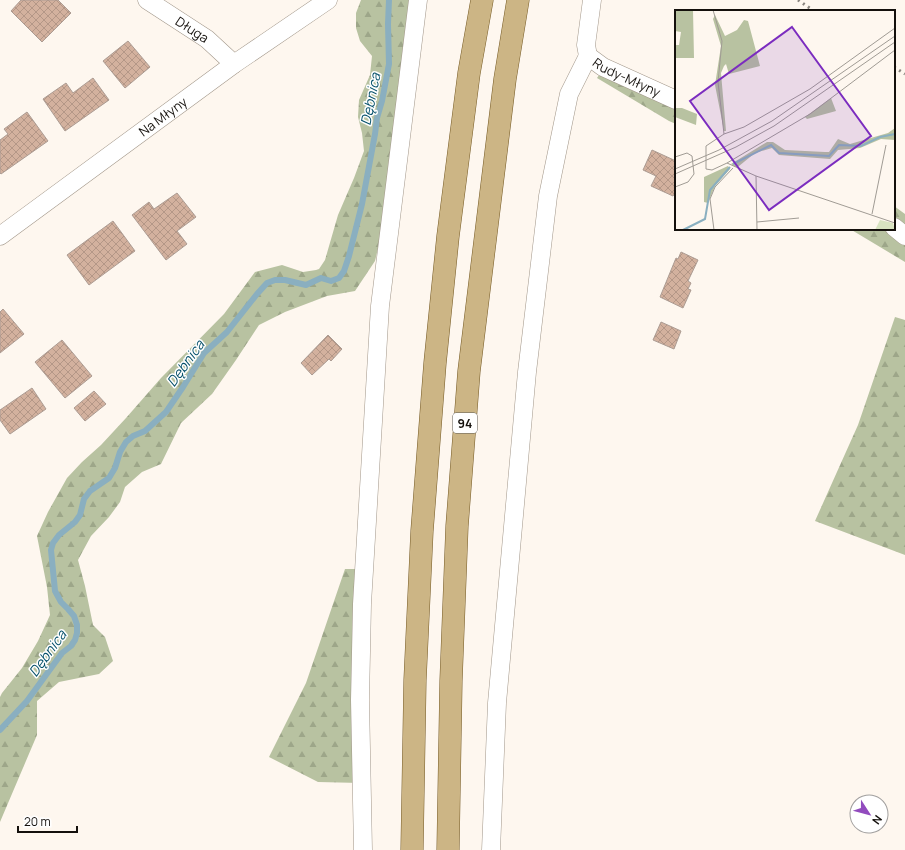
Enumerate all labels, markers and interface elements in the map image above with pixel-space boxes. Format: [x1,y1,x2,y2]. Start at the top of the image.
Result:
inset map [675,10,895,230]
street label: Długa [172,12,212,47]
street label: Rudy-Młyny [589,53,664,101]
water label: Dębnica [356,70,385,127]
street label: Na Młyny [135,93,191,140]
water label: Dębnica [162,335,209,390]
road number: 94 [453,413,477,433]
water label: Dębnica [24,625,71,680]
north arrow [849,794,889,834]
scale bar [18,808,77,834]
text: 20 m [24,813,51,830]
text: N [869,813,886,828]

